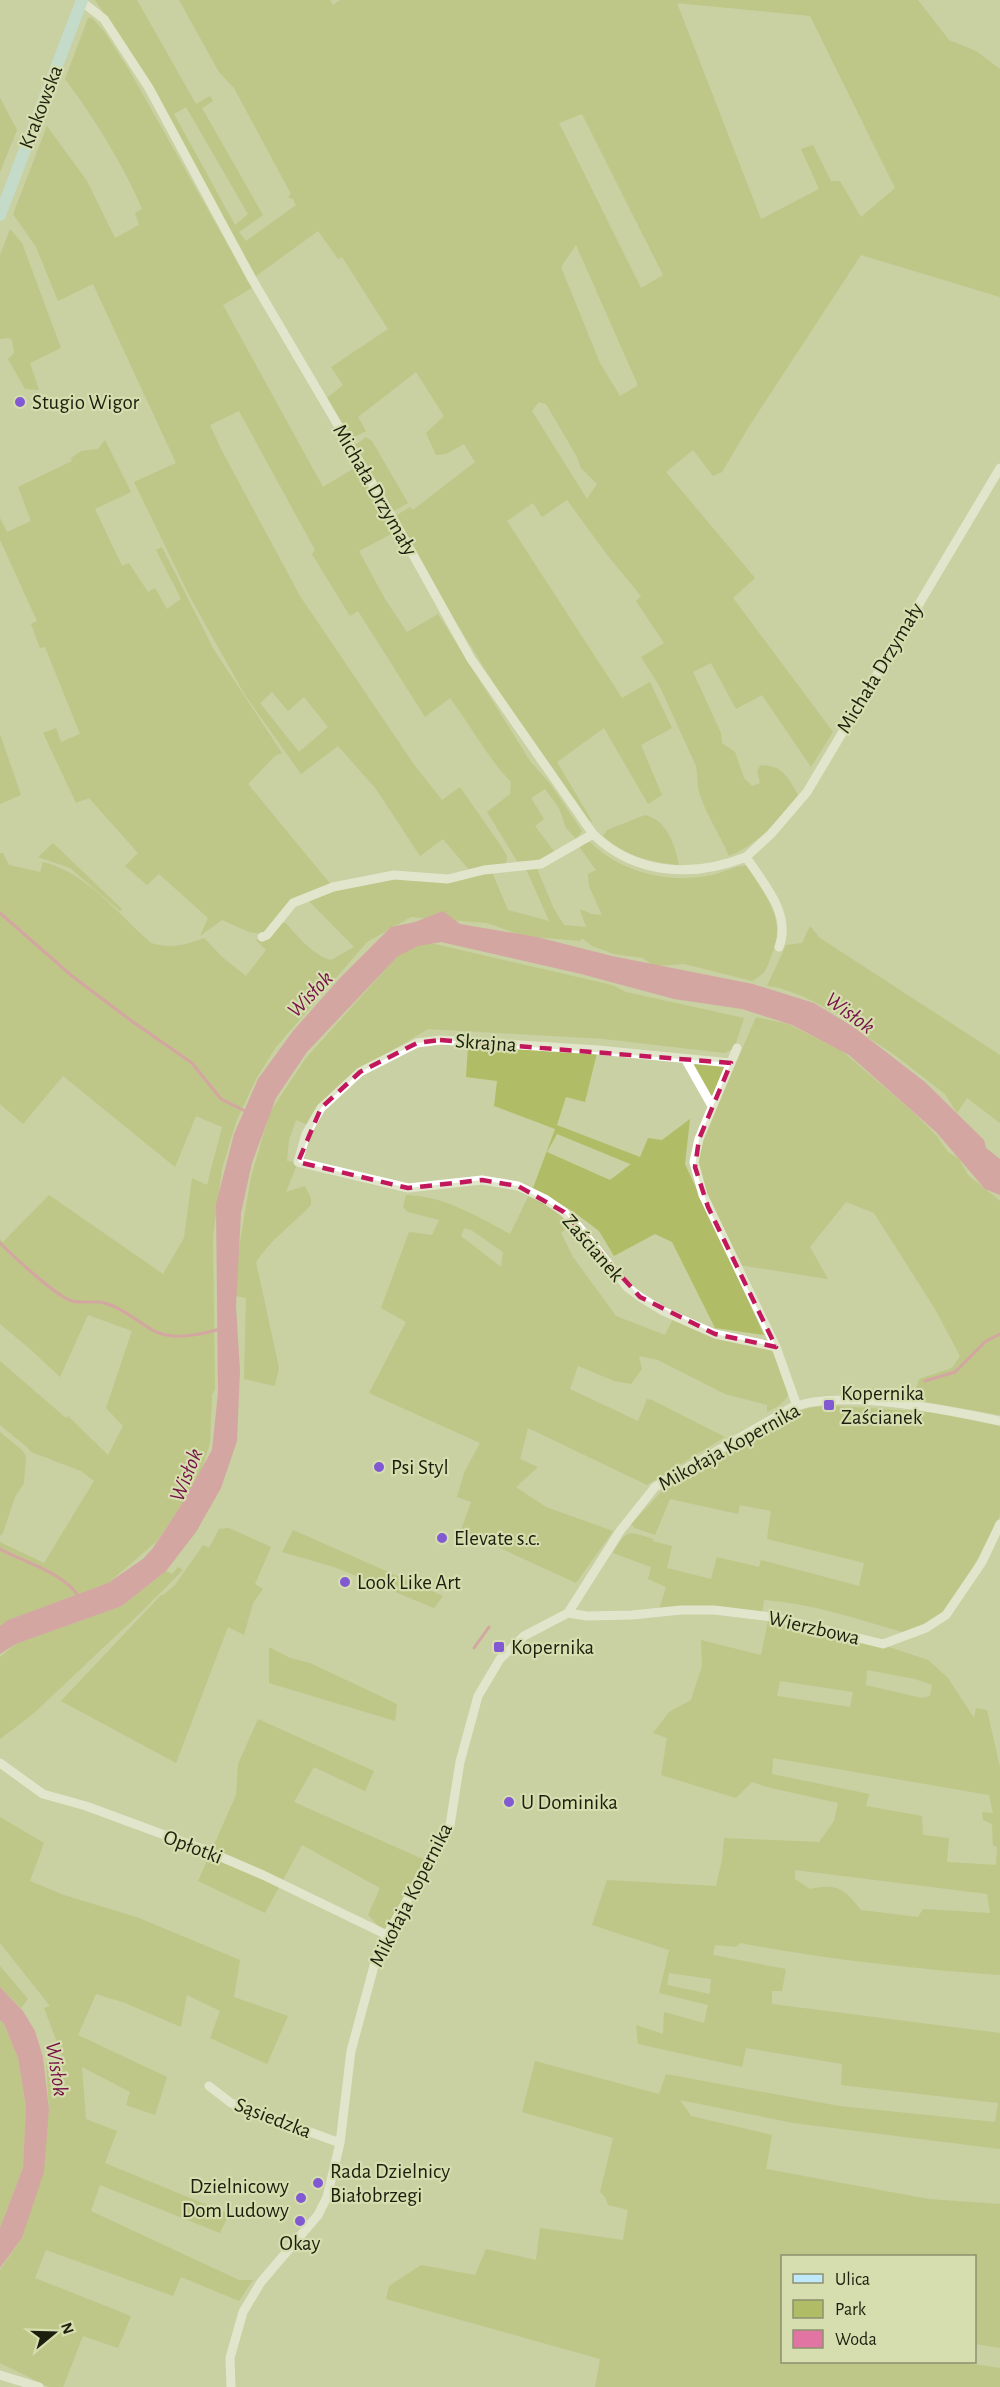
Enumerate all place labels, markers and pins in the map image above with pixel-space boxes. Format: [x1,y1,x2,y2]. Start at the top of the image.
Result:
place label: Stugio Wigor [32,392,140,413]
marker: Stugio Wigor [13,395,27,409]
place label: Kopernika Zaścianek [841,1383,925,1428]
marker: Kopernika Zaścianek [822,1398,836,1412]
place label: Psi Styl [391,1457,449,1478]
marker: Psi Styl [372,1460,386,1474]
place label: Elevate s.c. [454,1528,540,1549]
marker: Elevate s.c. [435,1531,449,1545]
place label: Look Like Art [357,1572,461,1593]
marker: Look Like Art [338,1575,352,1589]
place label: Kopernika [511,1637,595,1658]
marker: Kopernika [492,1640,506,1654]
place label: U Dominika [521,1792,618,1813]
marker: U Dominika [502,1795,516,1809]
place label: Rada Dzielnicy Białobrzegi [330,2161,450,2206]
place label: Dzielnicowy Dom Ludowy [182,2176,289,2221]
marker: Rada Dzielnicy Białobrzegi [311,2176,325,2190]
marker: Dzielnicowy Dom Ludowy [294,2191,308,2205]
marker: Okay [293,2214,307,2228]
place label: Okay [280,2233,320,2254]

